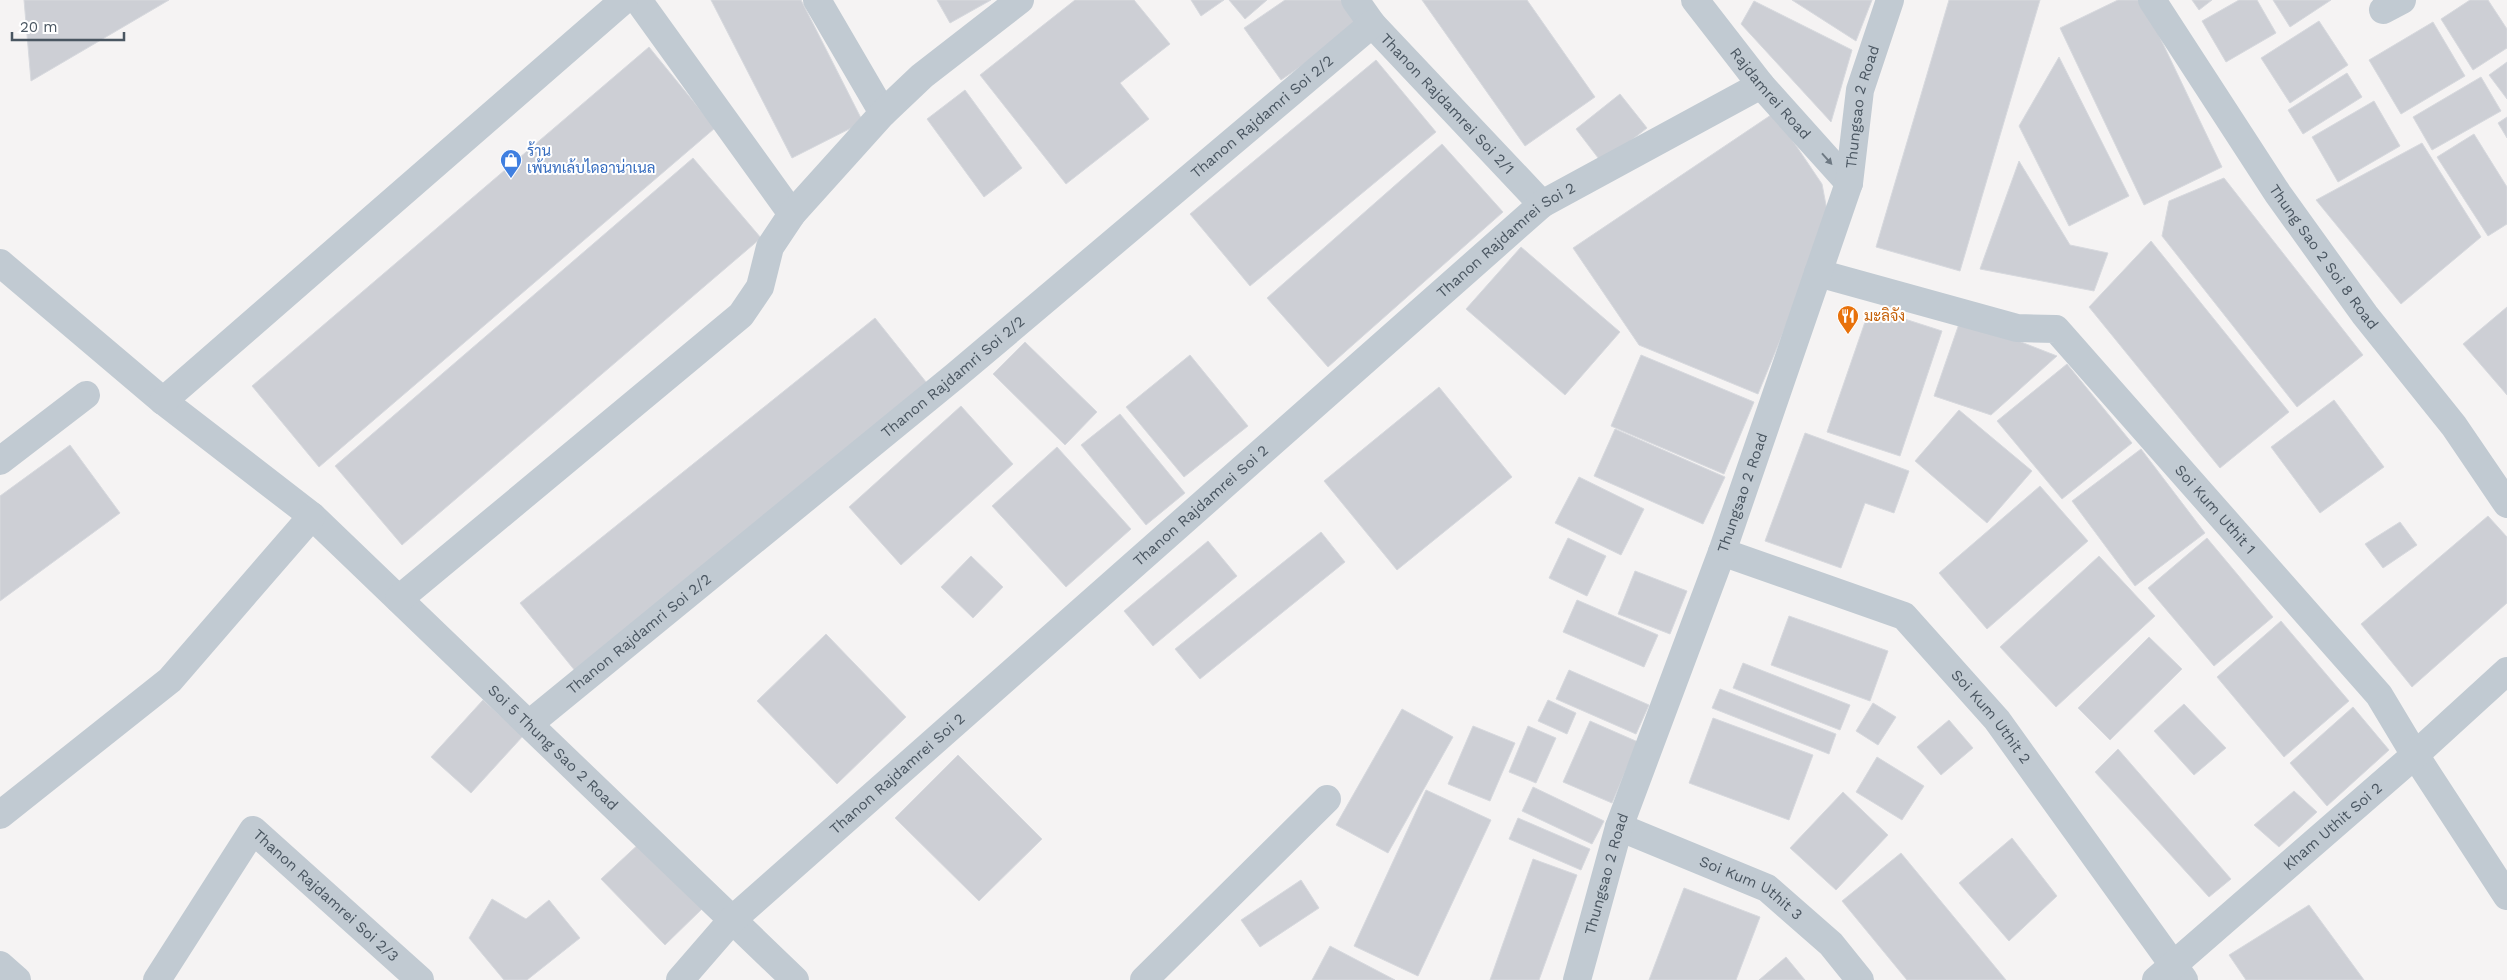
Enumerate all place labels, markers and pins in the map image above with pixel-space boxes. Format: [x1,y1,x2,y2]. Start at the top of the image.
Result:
place label: ร้าน เพ้นทเล้บไดอาน่าเนล [527,141,655,177]
shop icon: ร้าน เพ้นทเล้บไดอาน่าเนล [499,148,523,179]
restaurant icon: มะลิจัง [1836,304,1860,335]
place label: มะลิจัง [1864,307,1905,325]

